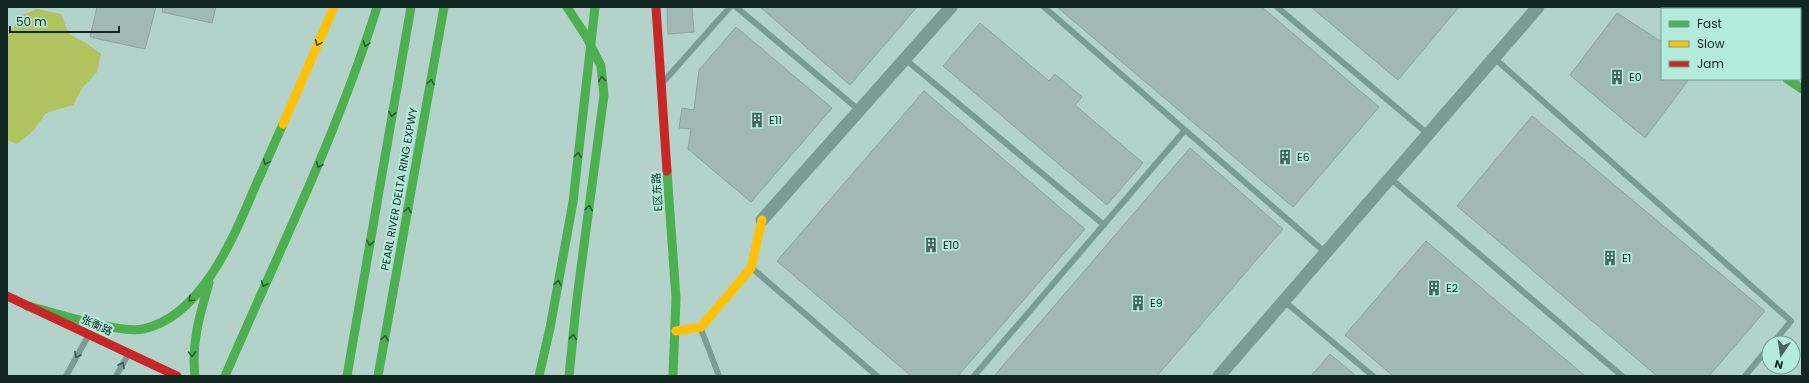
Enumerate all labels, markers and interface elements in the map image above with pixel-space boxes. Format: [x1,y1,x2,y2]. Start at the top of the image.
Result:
scale bar [10,8,119,34]
legend [1661,8,1801,80]
text: 50 m [16,13,47,30]
text: Fast [1697,15,1722,32]
text: Slow [1697,35,1725,52]
one-way arrow [315,39,323,46]
one-way arrow [362,41,371,48]
text: Jam [1697,55,1724,72]
building icon: E0 [1608,68,1626,86]
place label: E0 [1629,69,1642,85]
one-way arrow [598,76,607,82]
one-way arrow [426,79,435,85]
street label: PEARL RIVER DELTA RING EXPWY [377,106,421,272]
one-way arrow [389,111,397,118]
building icon: E11 [748,111,766,129]
place label: E11 [769,112,782,128]
building icon: E6 [1276,148,1294,166]
place label: E6 [1297,149,1310,165]
one-way arrow [573,151,582,158]
one-way arrow [263,157,271,165]
one-way arrow [315,162,323,169]
street label: E区东路 [648,172,666,212]
one-way arrow [584,205,593,211]
one-way arrow [403,207,412,213]
building icon: E10 [922,236,940,254]
place label: E10 [943,237,959,253]
one-way arrow [366,239,375,246]
building icon: E1 [1601,249,1619,267]
place label: E1 [1622,250,1631,266]
one-way arrow [261,279,269,287]
building icon: E2 [1425,279,1443,297]
one-way arrow [554,280,562,286]
place label: E2 [1446,280,1458,296]
building icon: E9 [1129,294,1147,312]
one-way arrow [188,295,196,302]
place label: E9 [1150,295,1163,311]
street label: 张衡路 [79,311,115,339]
one-way arrow [568,334,577,340]
one-way arrow [380,335,389,341]
north arrow [1761,335,1801,375]
one-way arrow [75,351,82,358]
one-way arrow [188,351,196,357]
text: N [1773,356,1785,373]
one-way arrow [118,362,125,369]

